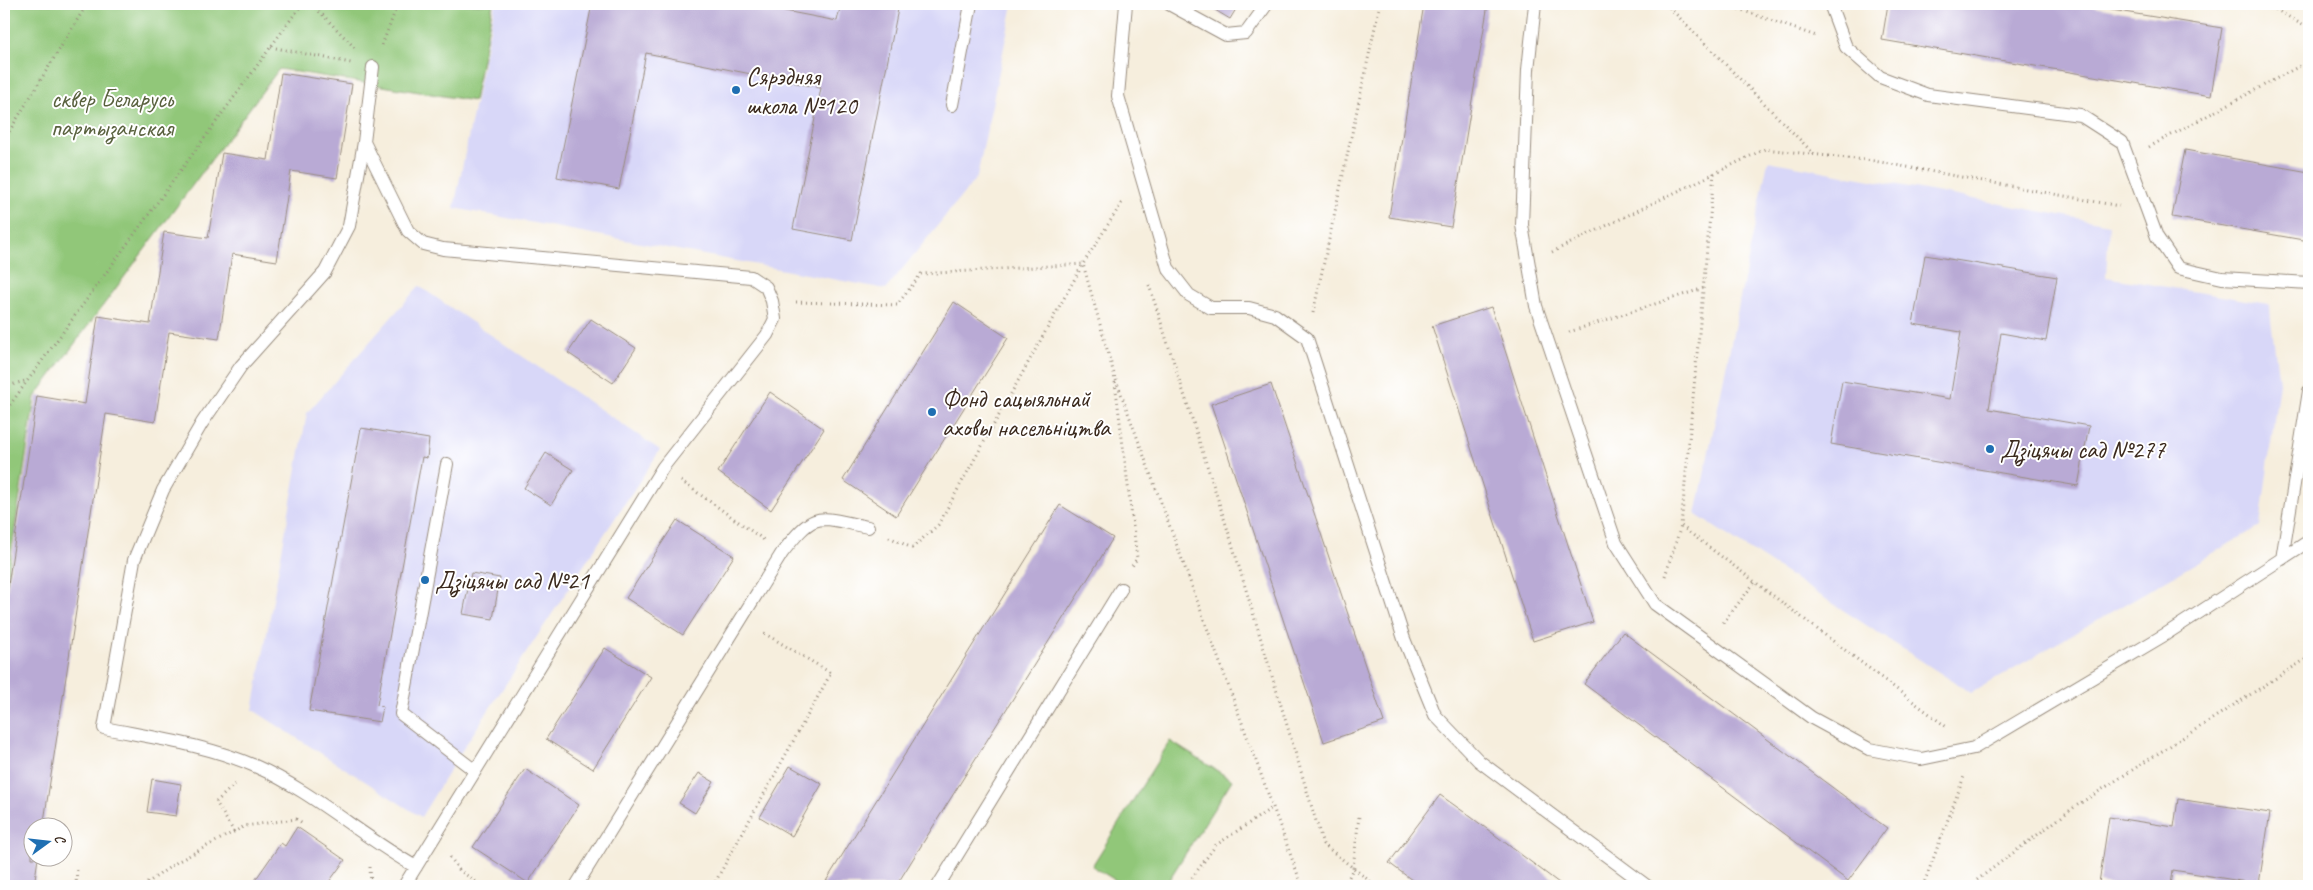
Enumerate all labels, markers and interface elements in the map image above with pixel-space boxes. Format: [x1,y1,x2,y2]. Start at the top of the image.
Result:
place label: Сярэдняя школа №120 [746,61,858,122]
park label: сквер Беларусь партызанская [51,83,176,145]
marker: Сярэдняя школа №120 [730,84,742,96]
place label: Фонд сацыяльнай аховы насельніцтва [942,383,1112,444]
marker: Фонд сацыяльнай аховы насельніцтва [926,406,938,418]
place label: Дзіцячы сад №277 [2000,434,2167,467]
marker: Дзіцячы сад №277 [1984,443,1996,455]
place label: Дзіцячы сад №21 [435,565,591,598]
marker: Дзіцячы сад №21 [419,574,431,586]
north arrow [22,818,72,868]
text: С [51,833,70,846]

